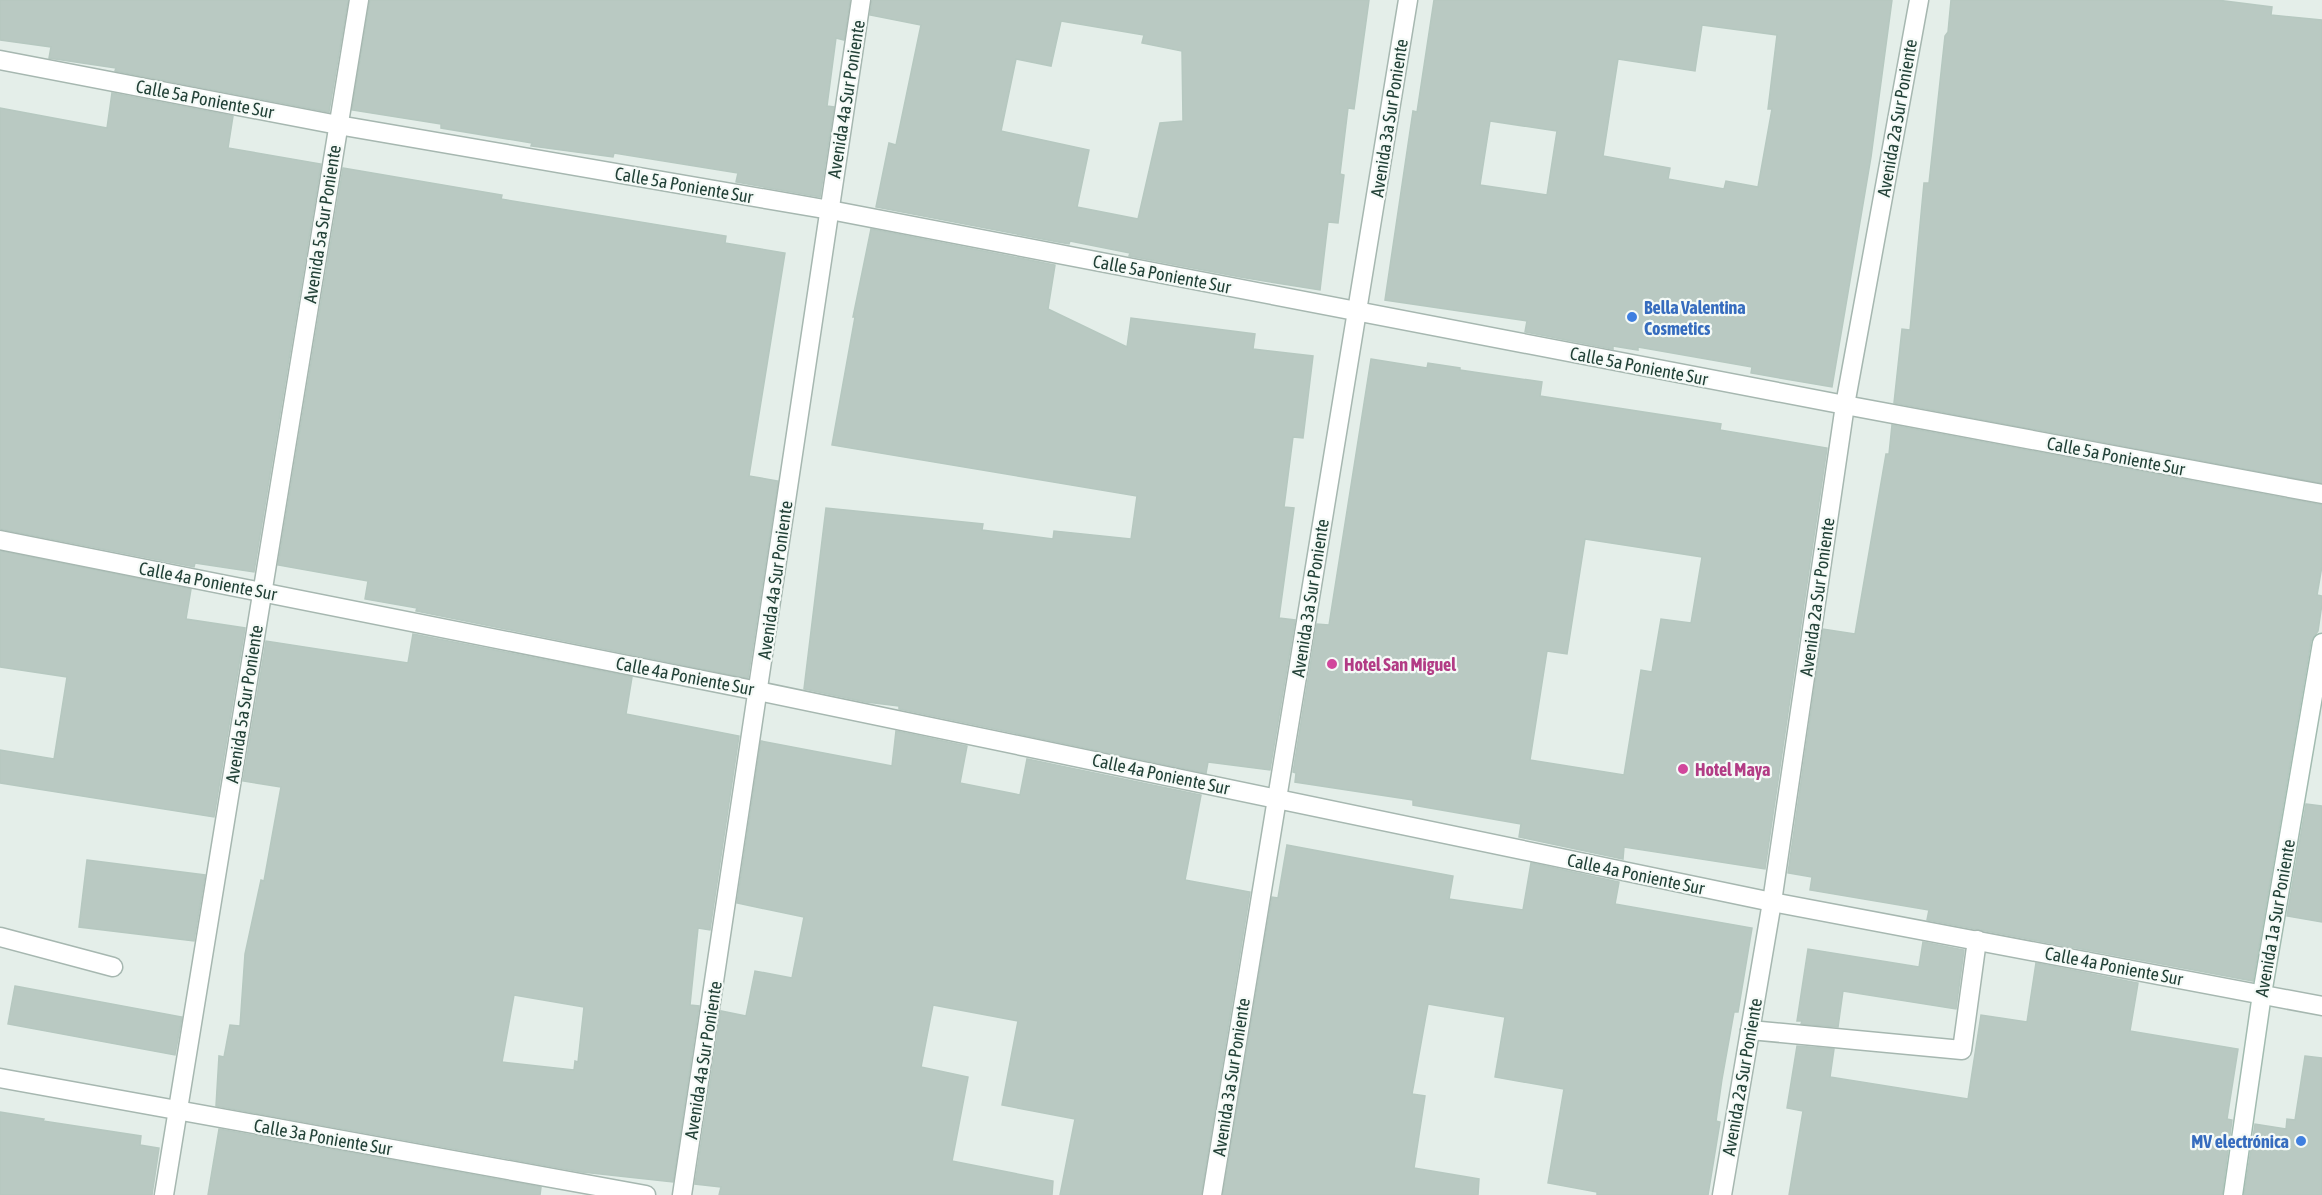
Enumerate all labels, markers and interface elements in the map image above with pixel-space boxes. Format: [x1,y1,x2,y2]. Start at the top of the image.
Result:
street label: Avenida 4a Sur Poniente [823,18,869,180]
street label: Avenida 3a Sur Poniente [1366,37,1412,199]
street label: Avenida 2a Sur Poniente [1873,37,1921,199]
street label: Calle 5a Poniente Sur [134,75,276,123]
street label: Avenida 5a Sur Poniente [299,143,345,305]
street label: Calle 5a Poniente Sur [613,163,755,208]
street label: Calle 5a Poniente Sur [1091,250,1233,298]
place label: Bella Valentina Cosmetics [1644,297,1746,339]
marker: Bella Valentina Cosmetics [1625,310,1639,324]
street label: Calle 5a Poniente Sur [1568,342,1710,390]
street label: Calle 5a Poniente Sur [2045,432,2187,480]
street label: Avenida 4a Sur Poniente [753,499,797,661]
street label: Avenida 2a Sur Poniente [1795,516,1839,678]
street label: Avenida 3a Sur Poniente [1287,517,1333,679]
street label: Calle 4a Poniente Sur [137,557,279,605]
street label: Avenida 5a Sur Poniente [221,623,267,785]
street label: Calle 4a Poniente Sur [614,652,756,700]
place label: Hotel San Miguel [1344,654,1456,675]
marker: Hotel San Miguel [1325,657,1339,671]
street label: Calle 4a Poniente Sur [1090,749,1232,799]
place label: Hotel Maya [1695,759,1770,780]
marker: Hotel Maya [1676,762,1690,776]
street label: Avenida 1a Sur Poniente [2251,837,2299,999]
street label: Calle 4a Poniente Sur [1565,849,1707,899]
street label: Calle 4a Poniente Sur [2043,942,2185,990]
street label: Avenida 4a Sur Poniente [680,979,726,1141]
street label: Avenida 3a Sur Poniente [1208,996,1254,1158]
street label: Avenida 2a Sur Poniente [1718,996,1766,1158]
street label: Calle 3a Poniente Sur [252,1115,394,1160]
place label: MV electrónica [2191,1131,2289,1152]
marker: MV electrónica [2294,1134,2308,1148]

